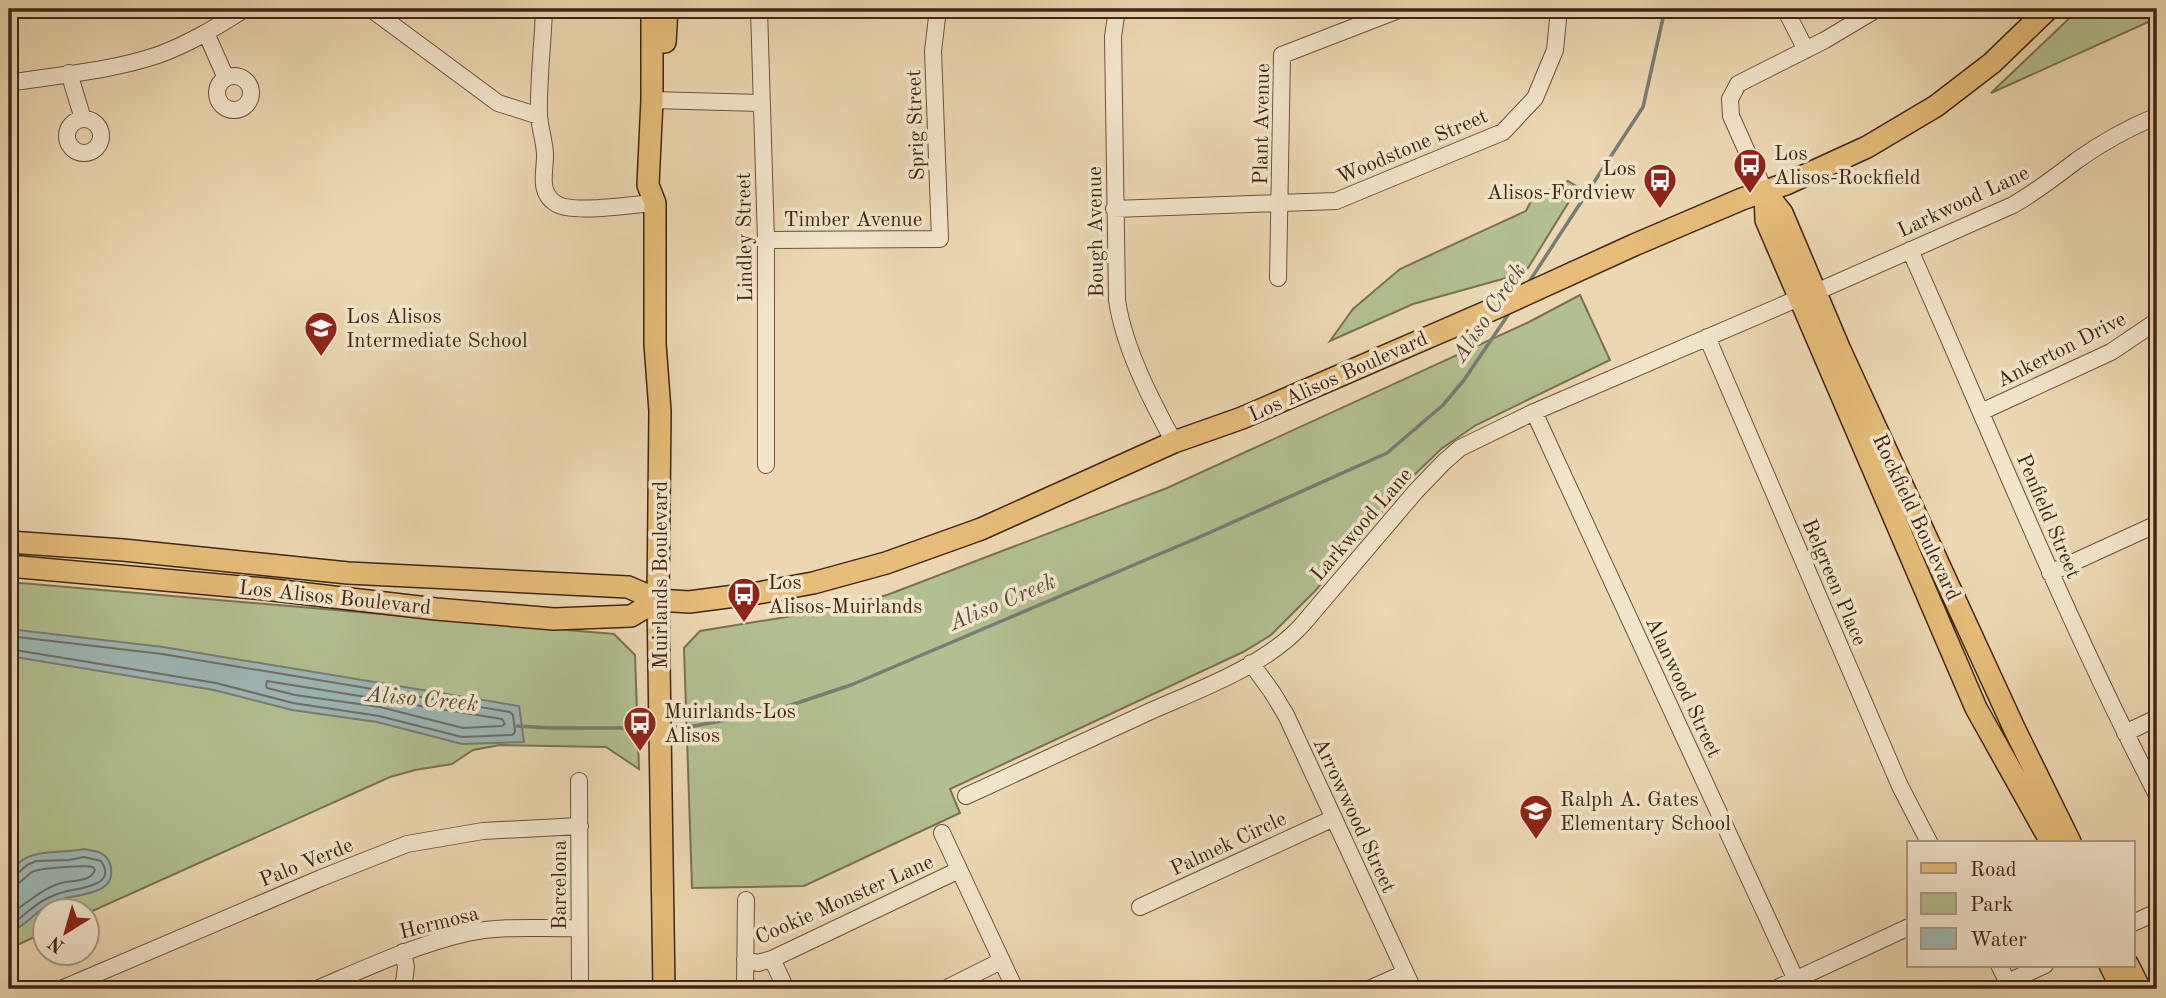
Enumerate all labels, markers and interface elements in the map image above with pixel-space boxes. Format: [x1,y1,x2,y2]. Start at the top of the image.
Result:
street label: Plant Avenue [1251,63,1274,185]
street label: Sprig Street [904,69,929,181]
street label: Woodstone Street [1334,106,1491,189]
place label: Los Alisos-Rockfield [1774,144,1921,189]
bus stop icon: Los Alisos-Rockfield [1731,146,1769,195]
place label: Los Alisos-Fordview [1487,159,1636,204]
bus stop icon: Los Alisos-Fordview [1641,161,1679,210]
street label: Larkwood Lane [1895,163,2033,242]
street label: Bough Avenue [1085,166,1108,298]
street label: Lindley Street [734,172,757,302]
street label: Timber Avenue [784,210,922,231]
water label: Aliso Creek [1447,259,1530,368]
place label: Los Alisos Intermediate School [346,307,528,352]
school or university icon: Los Alisos Intermediate School [302,309,340,358]
street label: Ankerton Drive [1994,309,2130,392]
street label: Los Alisos Boulevard [1246,328,1431,426]
street label: Rockfield Boulevard [1868,431,1963,604]
street label: Penfield Street [2012,451,2083,582]
street label: Larkwood Lane [1307,464,1417,586]
street label: Muirlands Boulevard [651,481,672,669]
street label: Belgreen Place [1797,516,1870,649]
water label: Aliso Creek [944,570,1059,636]
place label: Los Alisos-Muirlands [768,573,922,618]
bus stop icon: Los Alisos-Muirlands [725,575,763,624]
street label: Los Alisos Boulevard [238,578,432,619]
street label: Alanwood Street [1641,614,1724,761]
water label: Aliso Creek [362,683,479,716]
place label: Muirlands-Los Alisos [664,702,796,747]
bus stop icon: Muirlands-Los Alisos [621,704,659,753]
street label: Arrowwood Street [1309,735,1399,896]
place label: Ralph A. Gates Elementary School [1560,790,1731,835]
school or university icon: Ralph A. Gates Elementary School [1517,792,1555,841]
street label: Palmek Circle [1167,808,1290,880]
street label: Palo Verde [257,835,356,892]
street label: Barcelona [550,840,571,930]
legend [1907,841,2134,967]
street label: Cookie Monster Lane [752,852,937,949]
text: Road [1970,860,2017,881]
text: Park [1970,895,2013,916]
north arrow [32,897,102,967]
street label: Hermosa [397,903,481,943]
text: Water [1970,930,2027,951]
text: N [45,931,69,956]

